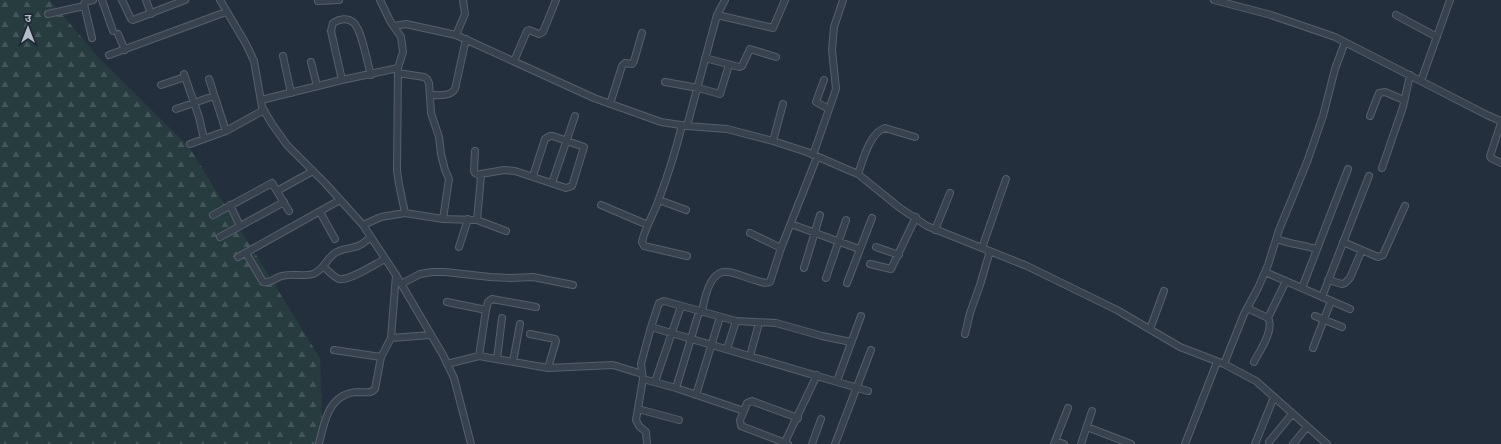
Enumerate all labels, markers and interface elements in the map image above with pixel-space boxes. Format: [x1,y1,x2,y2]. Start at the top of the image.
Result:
north arrow [8,8,48,48]
text: उ [25,11,32,26]

